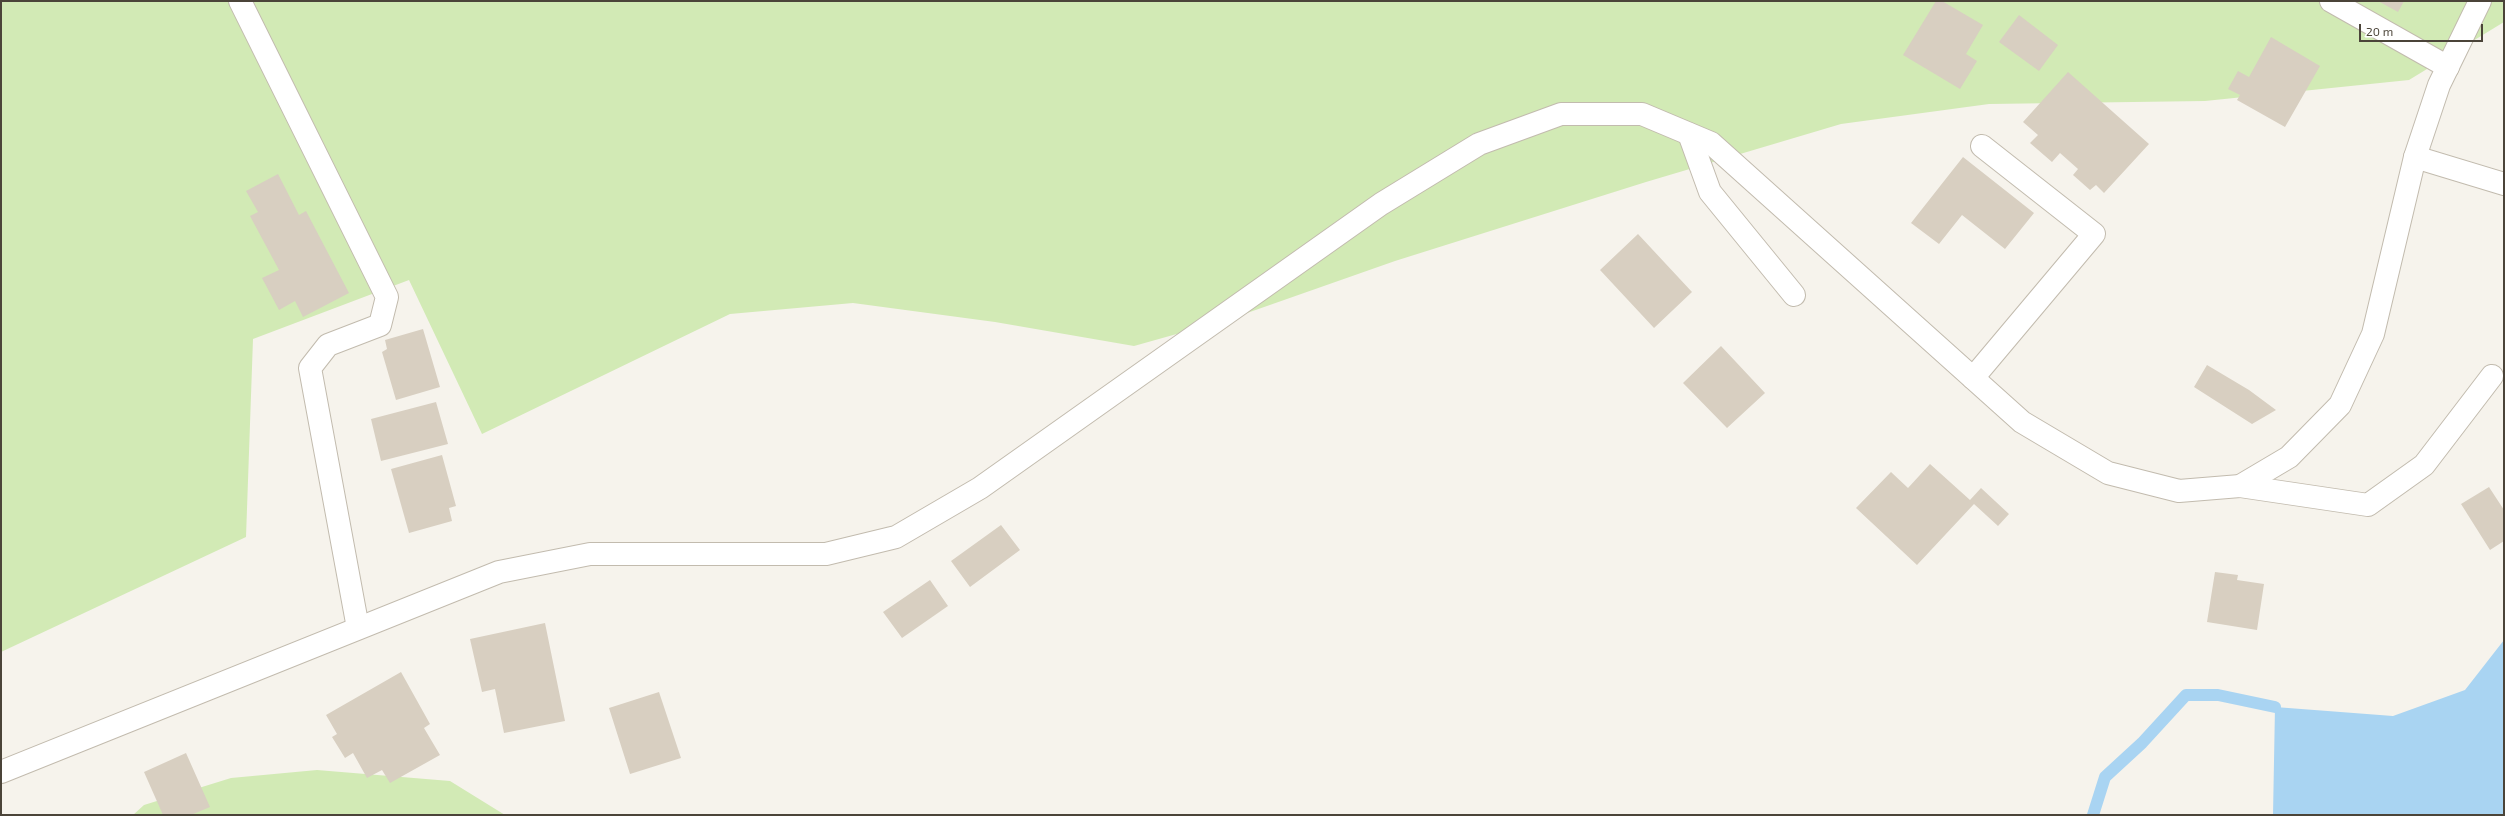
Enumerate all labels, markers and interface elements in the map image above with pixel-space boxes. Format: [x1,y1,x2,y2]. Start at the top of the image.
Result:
scale bar [2361,16,2485,42]
text: 20 m [2366,24,2393,38]

